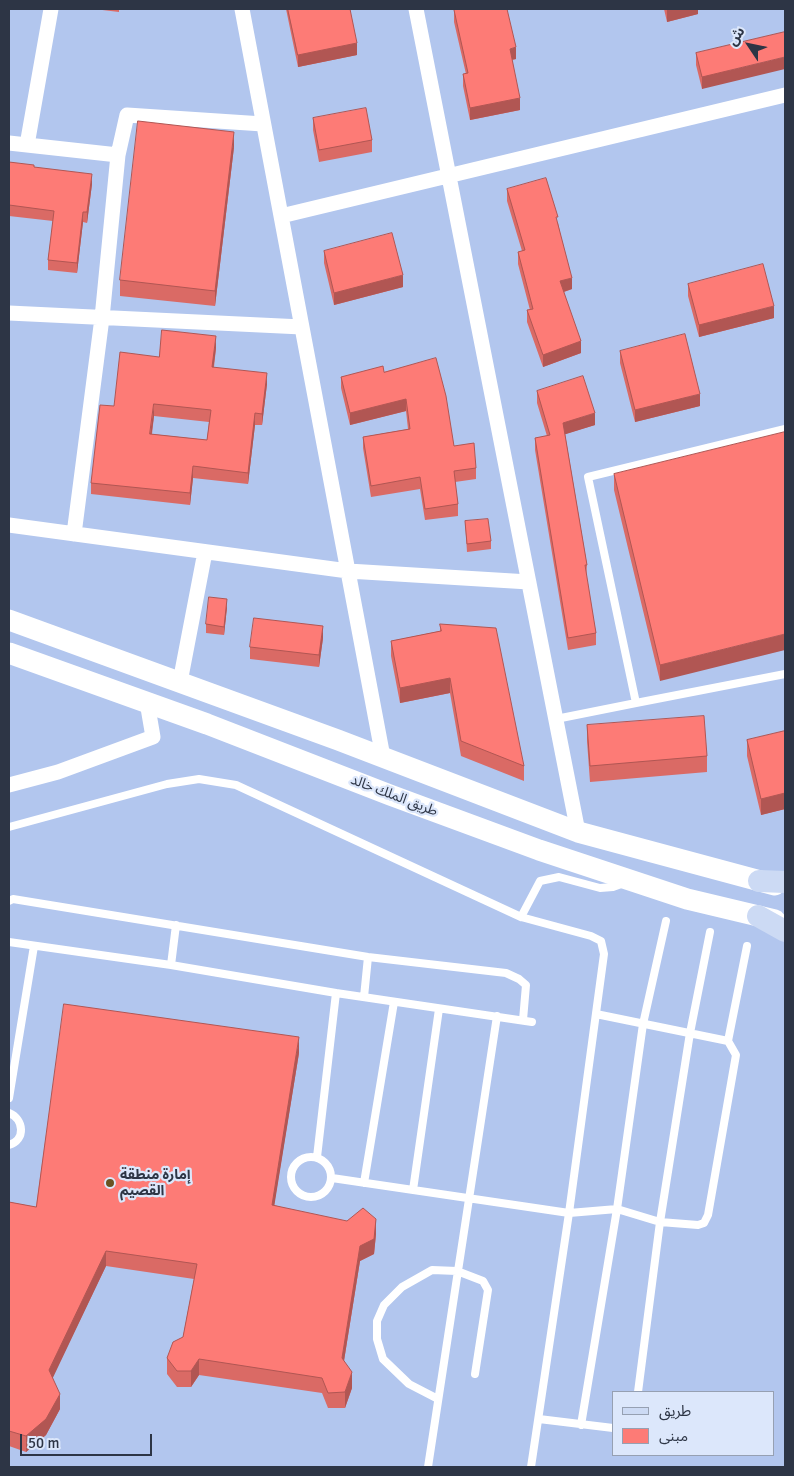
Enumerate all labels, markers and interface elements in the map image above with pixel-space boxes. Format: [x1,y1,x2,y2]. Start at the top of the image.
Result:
north arrow [724,20,774,70]
text: ش [724,24,749,49]
street label: طريق الملك خالد [348,772,440,820]
place label: إمارة منطقة القصيم [120,1167,191,1200]
marker: إمارة منطقة القصيم [104,1177,116,1189]
legend [612,1391,774,1456]
text: طريق [659,1402,691,1420]
scale bar [22,1424,155,1456]
text: مبنى [659,1427,688,1445]
text: 50 m [28,1434,59,1452]

